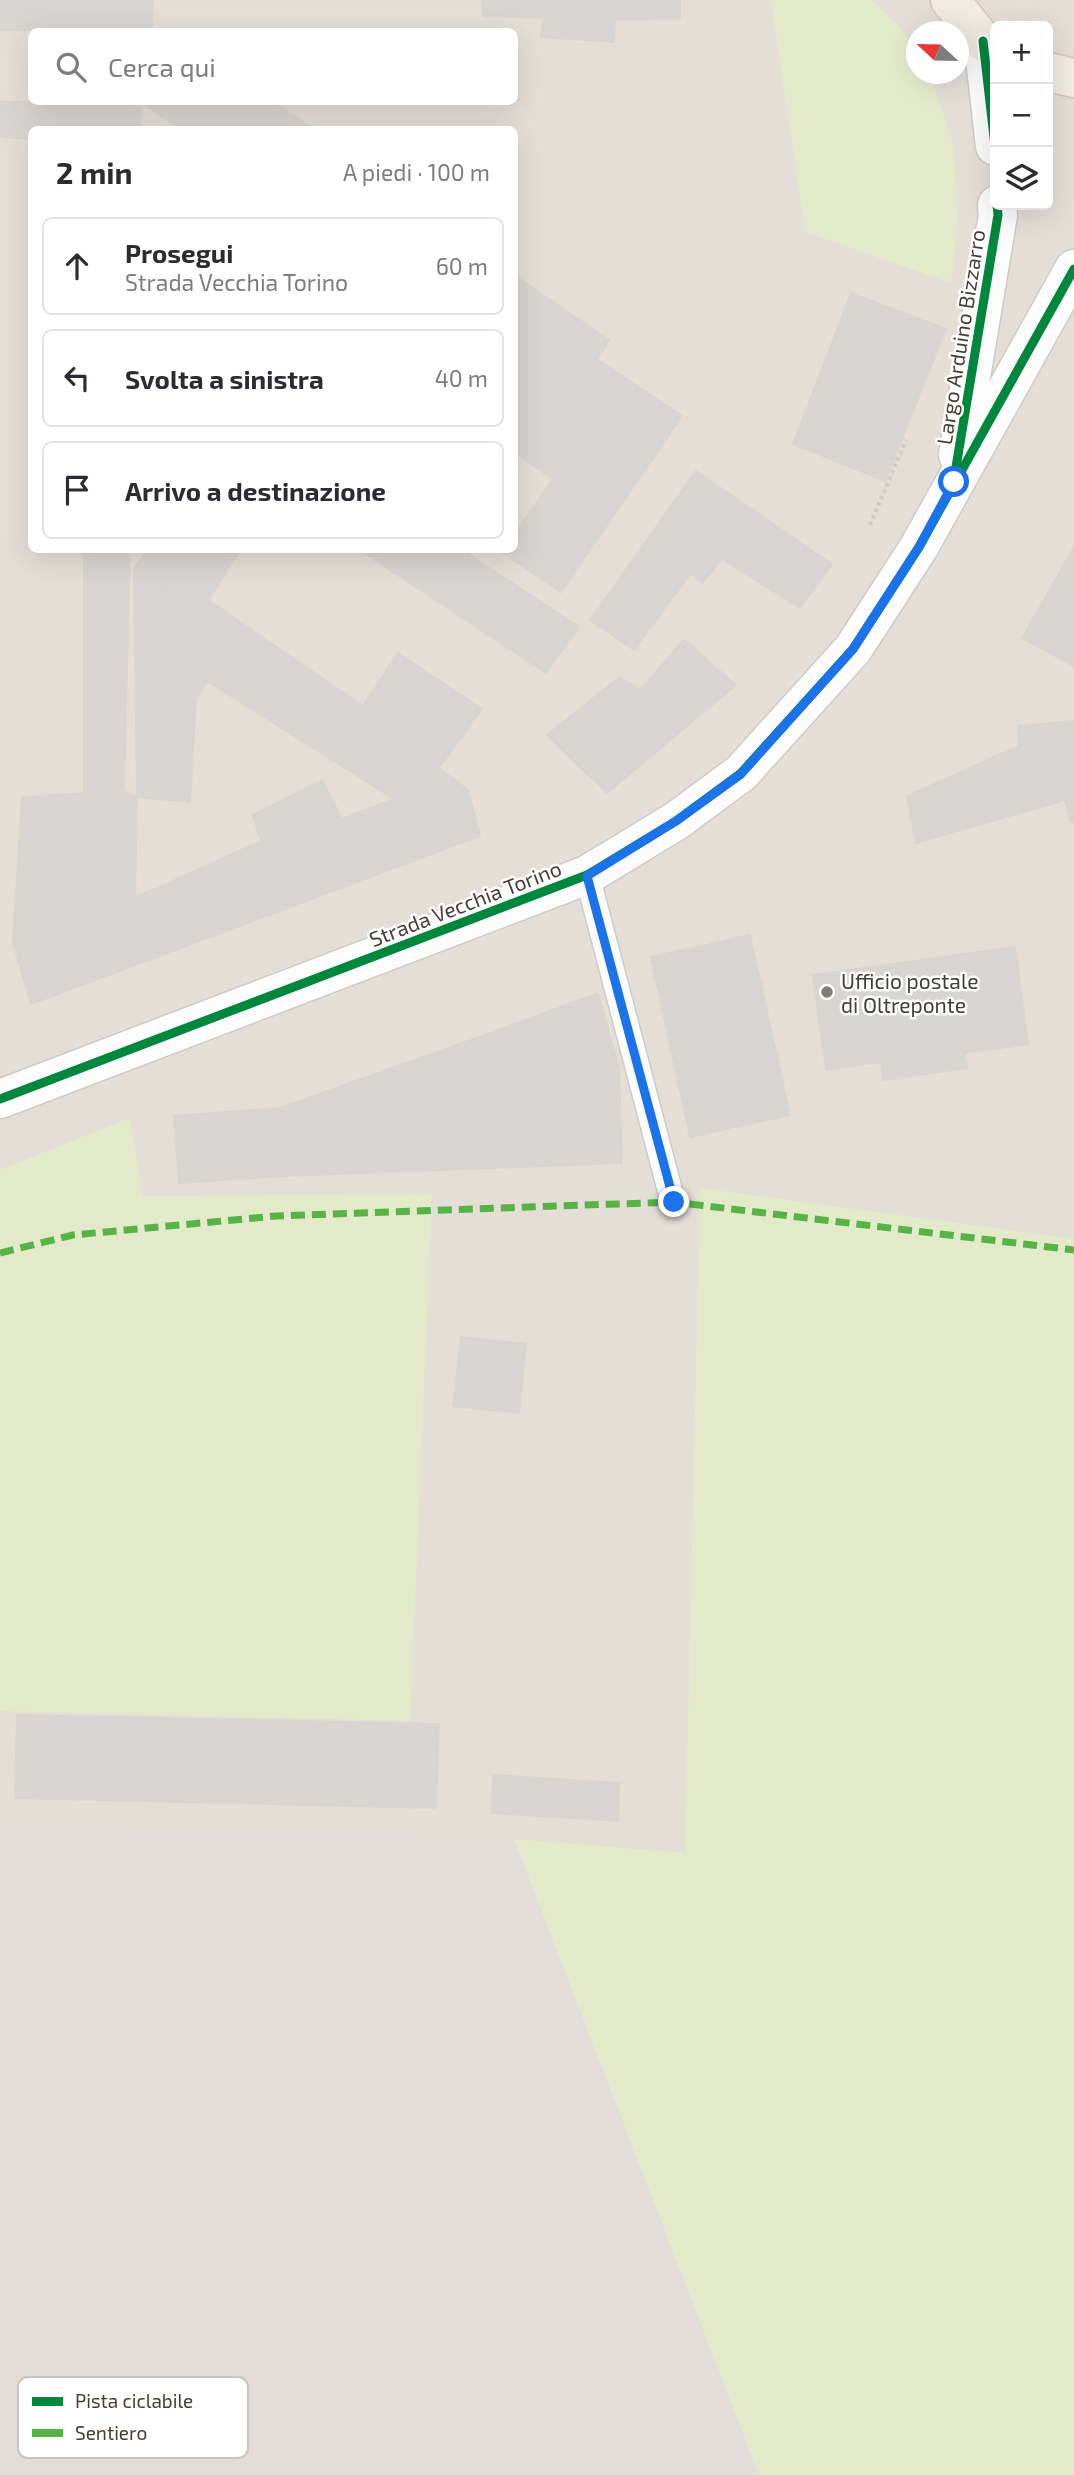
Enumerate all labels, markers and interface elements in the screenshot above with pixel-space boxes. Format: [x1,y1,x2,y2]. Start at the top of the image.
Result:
north arrow [906,21,969,84]
map controls [990,21,1053,210]
button: + [990,21,1053,84]
search box [28,28,518,105]
icon: search [52,48,90,86]
text: Cerca qui [108,51,216,82]
button: − [990,84,1053,147]
button: layers [990,147,1053,210]
text: 2 min [56,154,133,190]
text: A piedi · 100 m [343,158,490,186]
street label: Largo Arduino Bizzarro [931,228,989,446]
text: Prosegui [125,237,233,268]
icon: ahead [58,247,96,285]
text: 60 m [436,252,488,280]
text: Strada Vecchia Torino [125,268,348,296]
icon: left [58,359,96,397]
text: Svolta a sinistra [125,363,324,394]
text: 40 m [435,364,488,392]
route start [938,466,969,497]
icon: arrive [58,471,96,509]
text: Arrivo a destinazione [125,475,386,506]
street label: Strada Vecchia Torino [365,855,565,951]
place label: Ufficio postale di Oltreponte [841,968,978,1017]
marker: Ufficio postale di Oltreponte [819,984,835,1000]
route end [658,1186,689,1217]
legend [18,2377,248,2458]
text: Pista ciclabile [75,2389,193,2412]
text: Sentiero [75,2421,147,2444]

